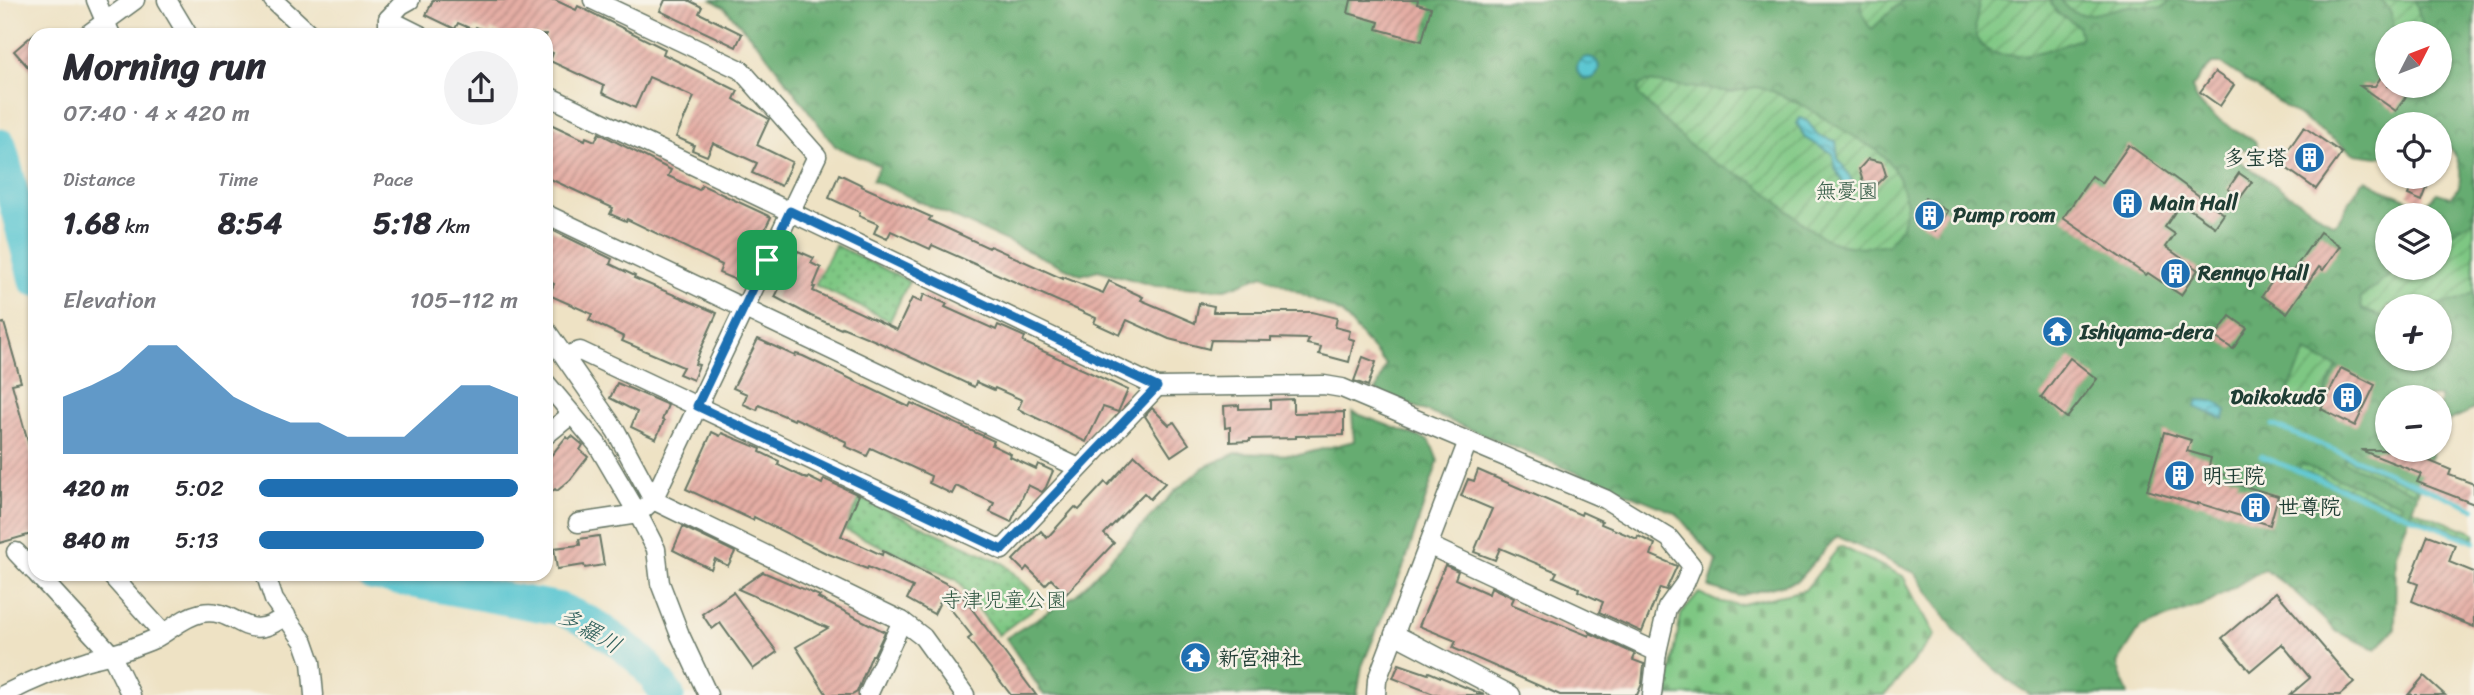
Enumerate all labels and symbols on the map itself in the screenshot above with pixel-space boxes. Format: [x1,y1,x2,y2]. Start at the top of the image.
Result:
north arrow [2375,21,2452,98]
place label: 多宝塔 [2224,139,2287,177]
building icon: 多宝塔 [2293,141,2327,175]
park label: 無憂園 [1816,172,1879,210]
place label: Main Hall [2149,184,2239,222]
building icon: Main Hall [2110,186,2144,220]
place label: Pump room [1953,196,2056,234]
building icon: Pump room [1913,198,1947,232]
pin [737,230,797,290]
place label: Rennyo Hall [2197,254,2309,292]
building icon: Rennyo Hall [2158,256,2192,290]
place label: Ishiyama-dera [2079,313,2215,351]
temple icon: Ishiyama-dera [2040,315,2074,349]
place label: Daikokudō [2230,378,2326,416]
building icon: Daikokudō [2331,380,2365,414]
place label: 明王院 [2202,457,2265,495]
building icon: 明王院 [2162,459,2196,493]
place label: 世尊院 [2278,488,2341,526]
building icon: 世尊院 [2238,490,2272,524]
park label: 寺津児童公園 [941,581,1067,619]
water label: 多羅川 [550,595,630,665]
place label: 新宮神社 [1218,639,1302,677]
temple icon: 新宮神社 [1178,641,1212,675]

